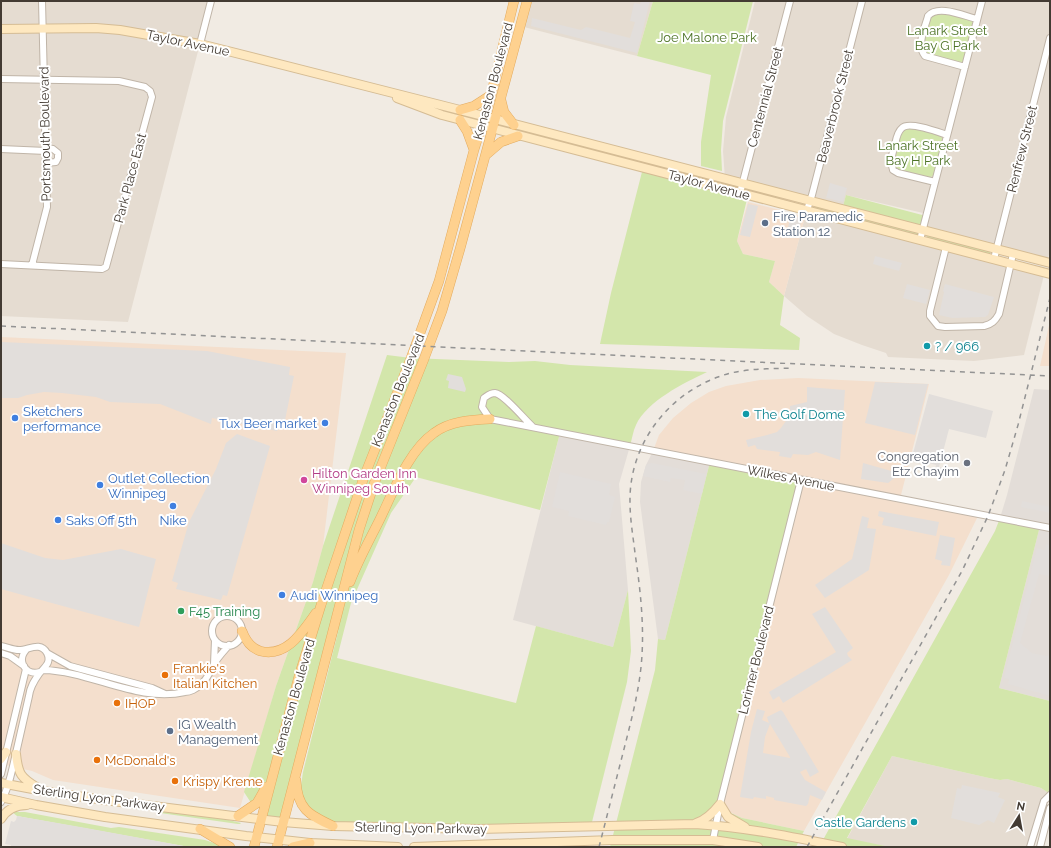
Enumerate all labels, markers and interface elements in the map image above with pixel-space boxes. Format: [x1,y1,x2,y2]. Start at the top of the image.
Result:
street label: Kenaston Boulevard [470,21,516,141]
park label: Lanark Street Bay G Park [907,23,988,53]
street label: Taylor Avenue [145,27,231,59]
park label: Joe Malone Park [657,30,757,45]
street label: Centennial Street [744,44,786,149]
street label: Beaverbrook Street [814,47,856,164]
street label: Portsmouth Boulevard [36,66,54,202]
street label: Renfrew Street [1004,103,1040,194]
street label: Park Place East [111,131,149,224]
park label: Lanark Street Bay H Park [878,138,959,168]
street label: Taylor Avenue [666,167,752,203]
place label: Fire Paramedic Station 12 [773,209,863,239]
marker: Fire Paramedic Station 12 [760,218,770,228]
street label: Kenaston Boulevard [368,331,428,449]
place label: ? / 966 [935,339,979,354]
marker: ? / 966 [922,341,932,351]
place label: Sketchers performance [23,404,101,434]
place label: The Golf Dome [754,407,845,422]
marker: The Golf Dome [741,409,751,419]
marker: Sketchers performance [10,413,20,423]
place label: Tux Beer market [219,416,318,431]
marker: Tux Beer market [320,418,330,428]
place label: Congregation Etz Chayim [877,449,959,479]
marker: Congregation Etz Chayim [962,458,972,468]
street label: Wilkes Avenue [746,462,836,494]
place label: Hilton Garden Inn Winnipeg South [312,466,417,496]
place label: Outlet Collection Winnipeg [108,471,210,501]
marker: Hilton Garden Inn Winnipeg South [299,475,309,485]
marker: Outlet Collection Winnipeg [95,480,105,490]
marker: Nike [168,501,178,511]
place label: Saks Off 5th [66,513,137,528]
place label: Nike [159,513,187,528]
marker: Saks Off 5th [53,515,63,525]
place label: Audi Winnipeg [290,588,378,603]
marker: Audi Winnipeg [277,590,287,600]
place label: F45 Training [189,604,260,619]
street label: Lorimer Boulevard [735,604,777,716]
marker: F45 Training [176,606,186,616]
street label: Kenaston Boulevard [270,637,318,757]
place label: Frankie's Italian Kitchen [173,661,257,691]
marker: Frankie's Italian Kitchen [160,670,170,680]
place label: IHOP [125,696,156,711]
marker: IHOP [112,698,122,708]
place label: IG Wealth Management [178,717,259,747]
marker: IG Wealth Management [165,726,175,736]
place label: McDonald's [105,753,175,768]
marker: McDonald's [92,755,102,765]
place label: Krispy Kreme [183,774,263,789]
marker: Krispy Kreme [170,776,180,786]
street label: Sterling Lyon Parkway [32,781,166,815]
north arrow [999,796,1039,836]
text: N [1015,799,1026,814]
place label: Castle Gardens [815,815,906,830]
marker: Castle Gardens [909,817,919,827]
street label: Sterling Lyon Parkway [355,819,487,837]

